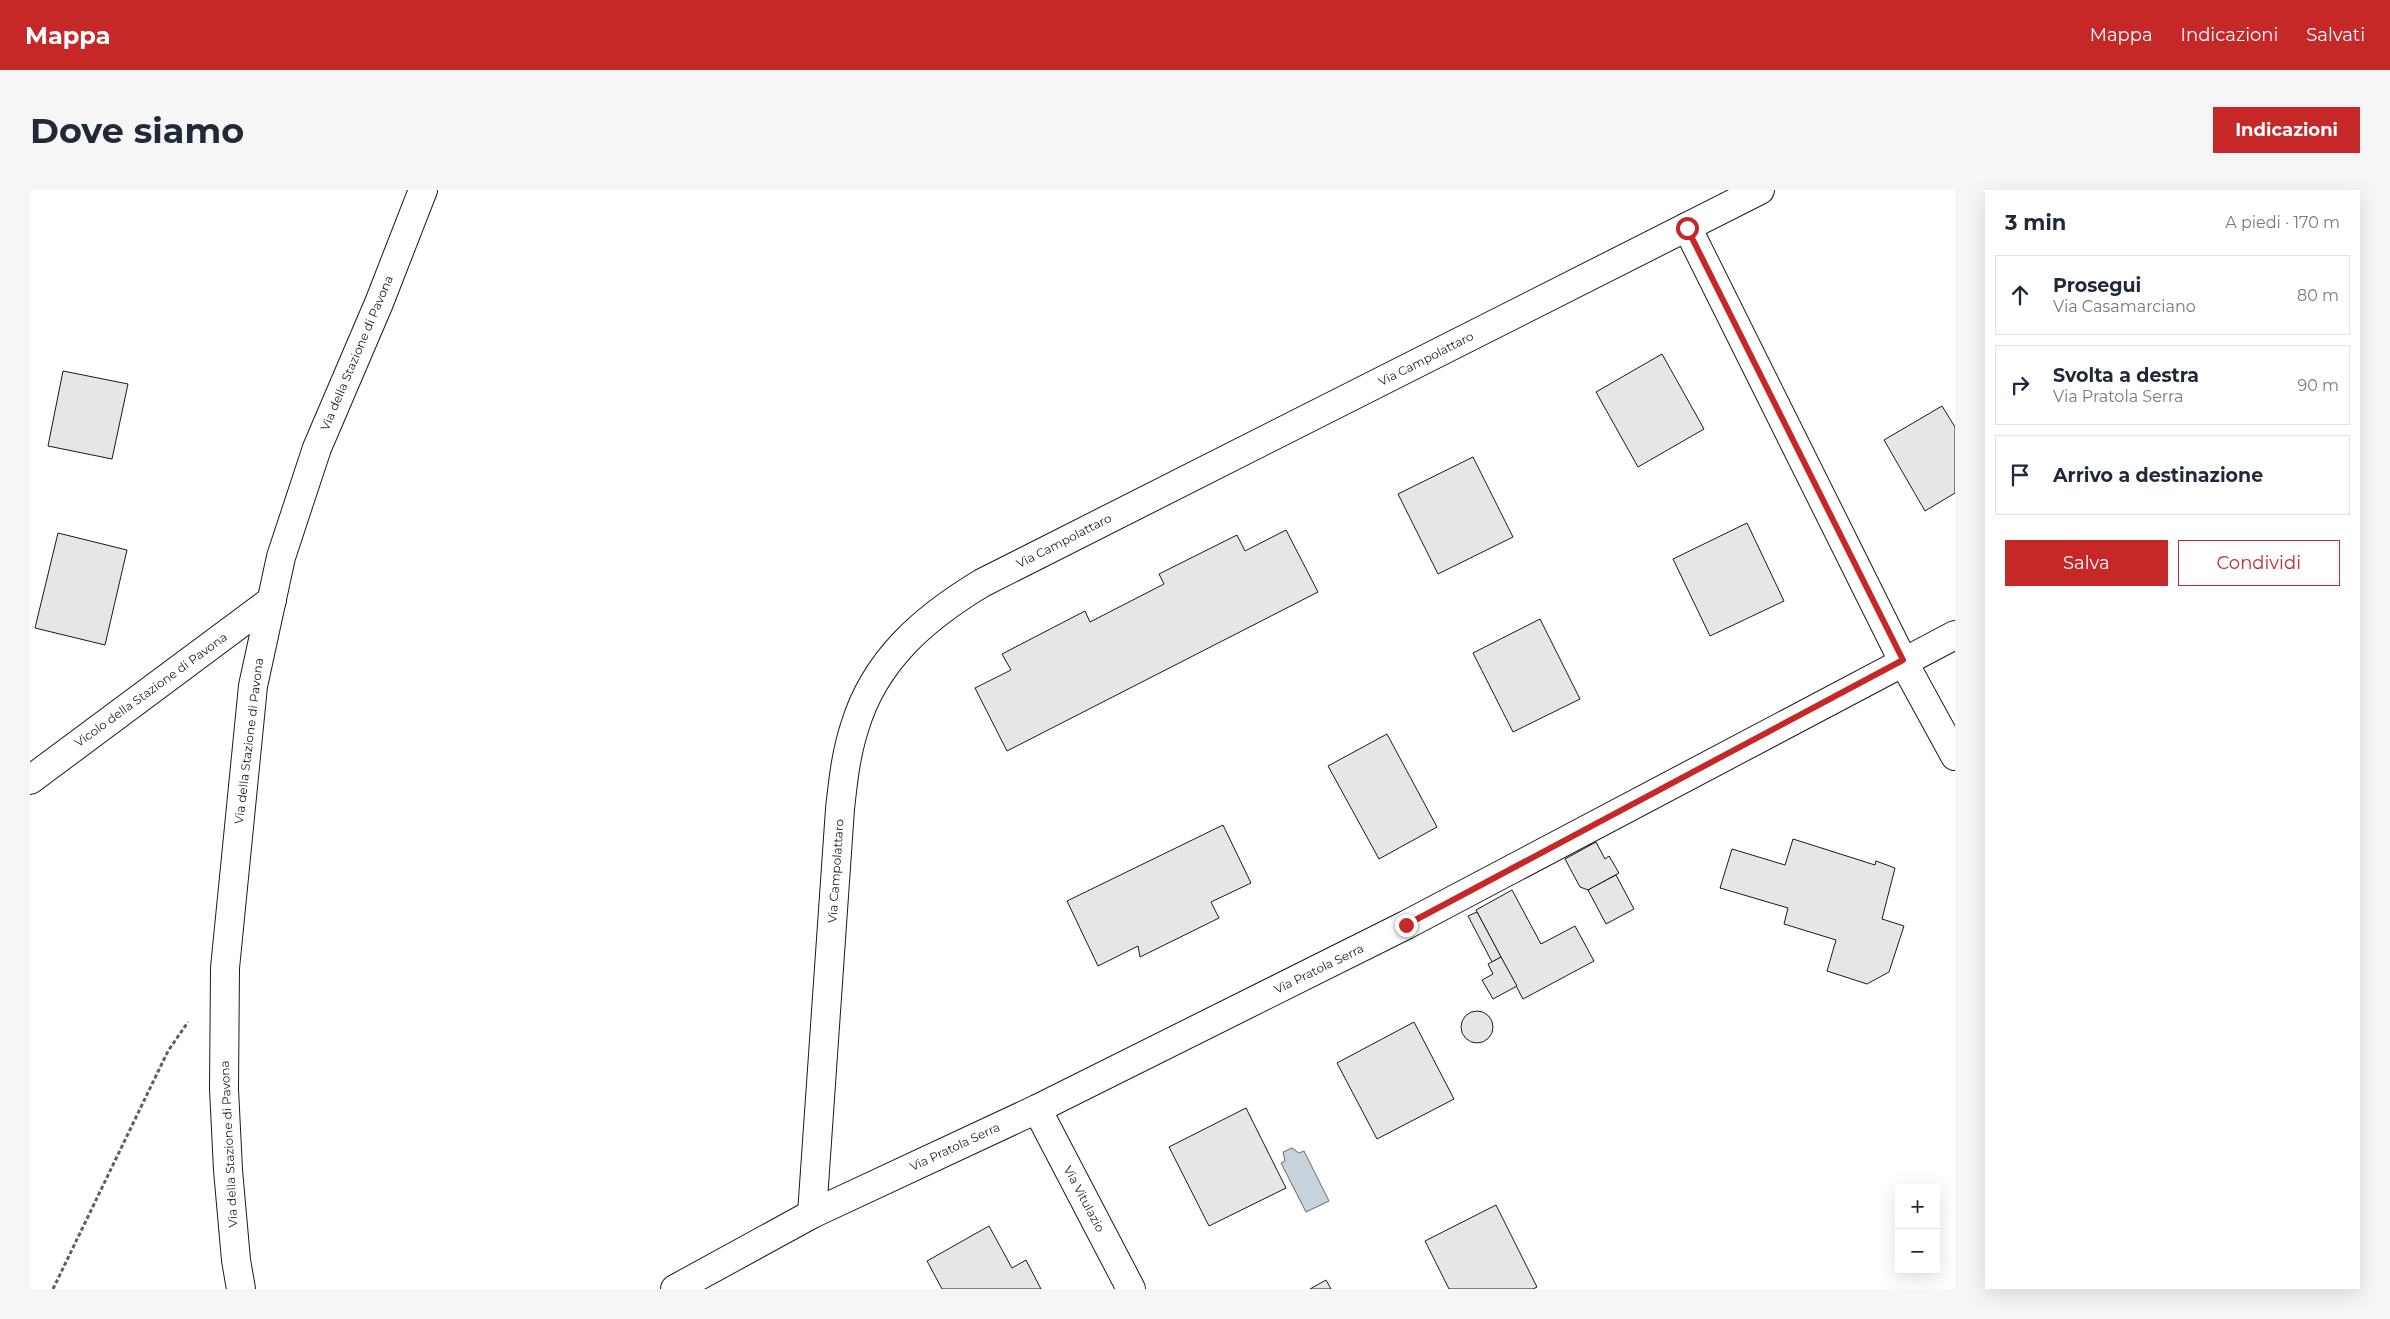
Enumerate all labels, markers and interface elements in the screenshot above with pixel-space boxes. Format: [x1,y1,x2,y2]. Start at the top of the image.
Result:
text: Mappa [25,21,110,50]
text: Mappa [2090,24,2153,46]
text: Indicazioni [2181,24,2278,46]
text: Salvati [2306,24,2365,46]
button: Indicazioni [2213,107,2360,153]
text: Dove siamo [30,109,244,152]
text: 3 min [2005,210,2066,235]
text: A piedi · 170 m [2225,213,2340,232]
route start [1676,217,1699,240]
street label: Via della Stazione di Pavona [317,273,396,433]
text: Prosegui [2053,274,2141,297]
icon: ahead [2006,281,2034,309]
text: 80 m [2297,286,2339,305]
text: Via Casamarciano [2053,297,2196,316]
street label: Via Campolattaro [1376,328,1476,389]
text: Svolta a destra [2053,364,2199,387]
icon: right [2006,371,2034,399]
text: 90 m [2297,376,2339,395]
text: Via Pratola Serra [2053,387,2183,406]
icon: arrive [2006,461,2034,489]
text: Arrivo a destinazione [2053,464,2263,487]
street label: Via Campolattaro [1014,510,1114,571]
button: Salva [2005,540,2168,586]
button: Condividi [2178,540,2340,586]
street label: Vicolo della Stazione di Pavona [71,629,230,750]
street label: Via della Stazione di Pavona [231,657,266,825]
street label: Via Campolattaro [824,818,847,924]
route end [1395,914,1418,937]
street label: Via Pratola Serra [1272,940,1366,997]
street label: Via della Stazione di Pavona [217,1060,240,1228]
street label: Via Pratola Serra [907,1119,1002,1174]
street label: Via Vitulazio [1061,1163,1108,1235]
map controls [1895,1184,1940,1274]
button: + [1895,1184,1940,1229]
button: − [1895,1229,1940,1274]

